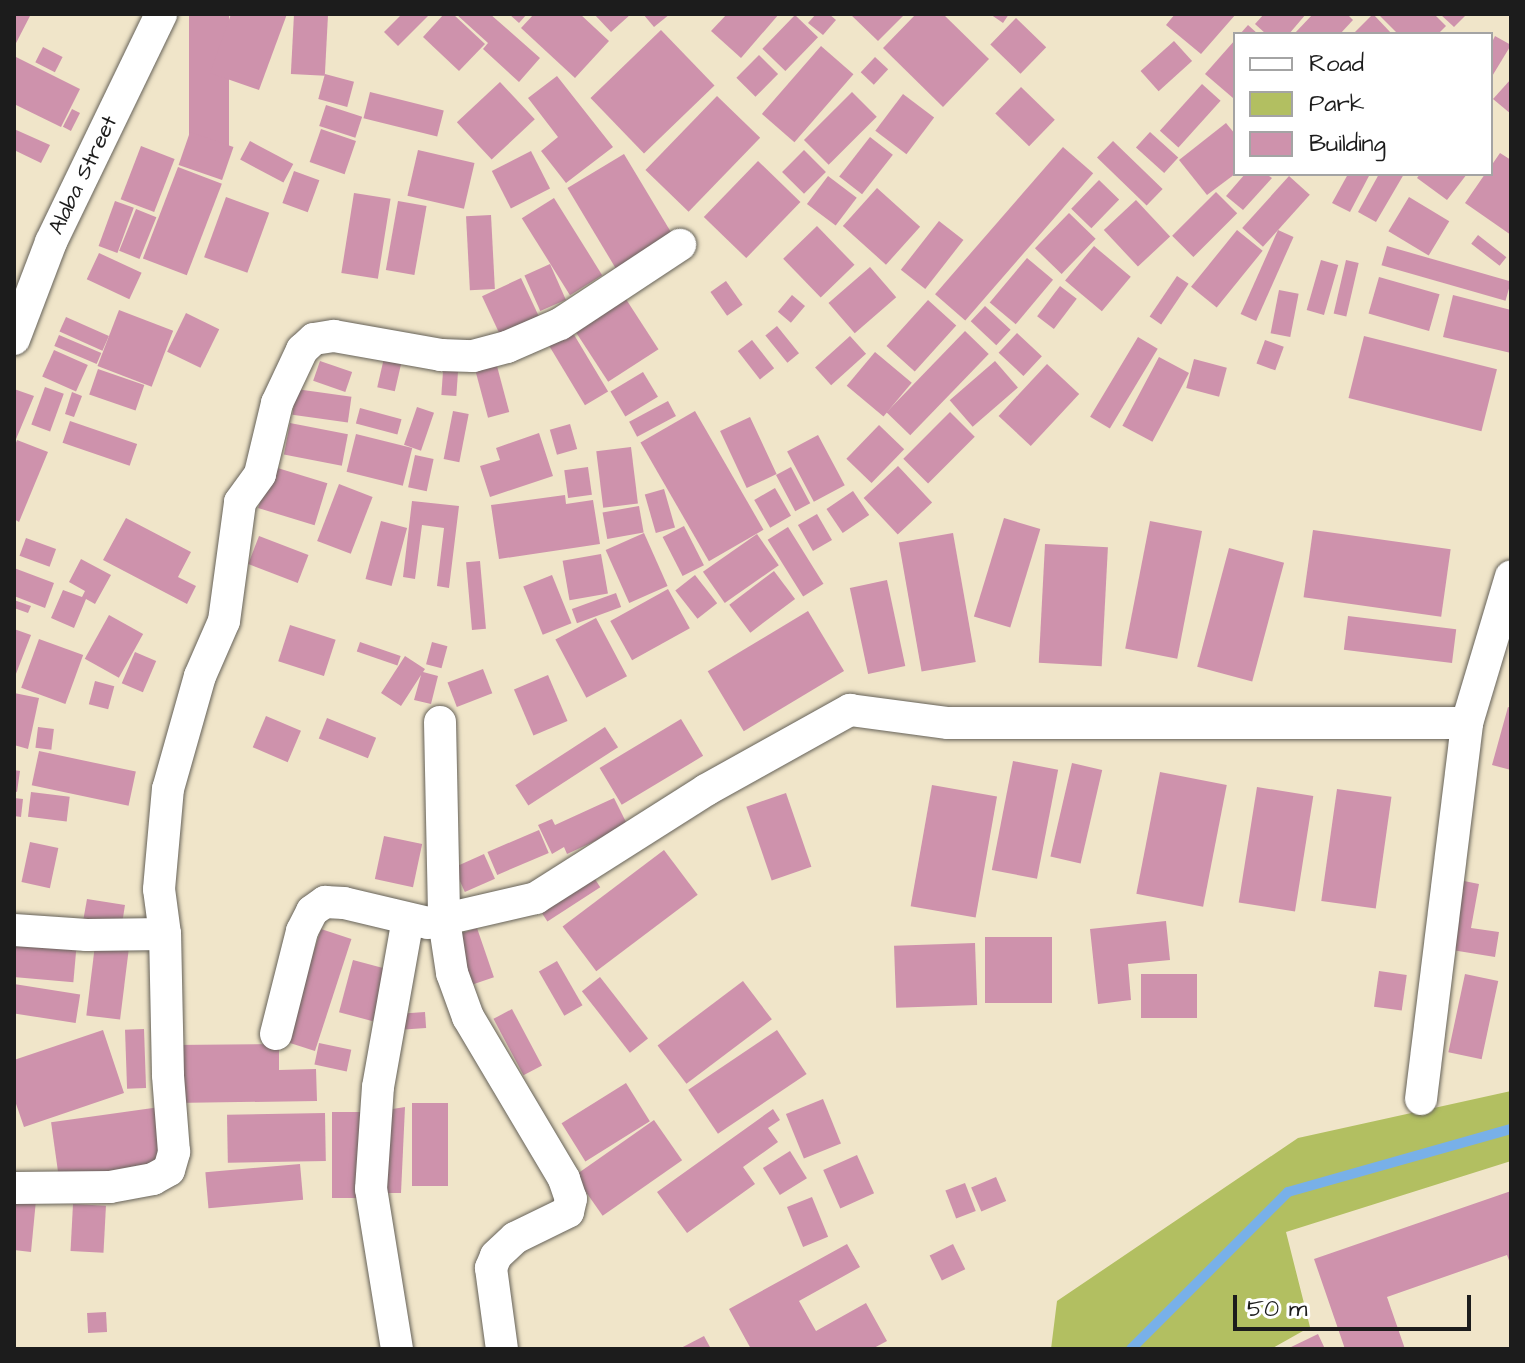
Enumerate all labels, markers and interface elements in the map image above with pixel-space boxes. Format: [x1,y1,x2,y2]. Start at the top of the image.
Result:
legend [1233,32,1493,176]
text: Road [1309,47,1364,81]
text: Park [1309,87,1365,121]
street label: Alaba Street [43,111,123,239]
text: Building [1309,127,1386,161]
scale bar [1237,1279,1475,1329]
text: 50 m [1247,1292,1307,1326]

